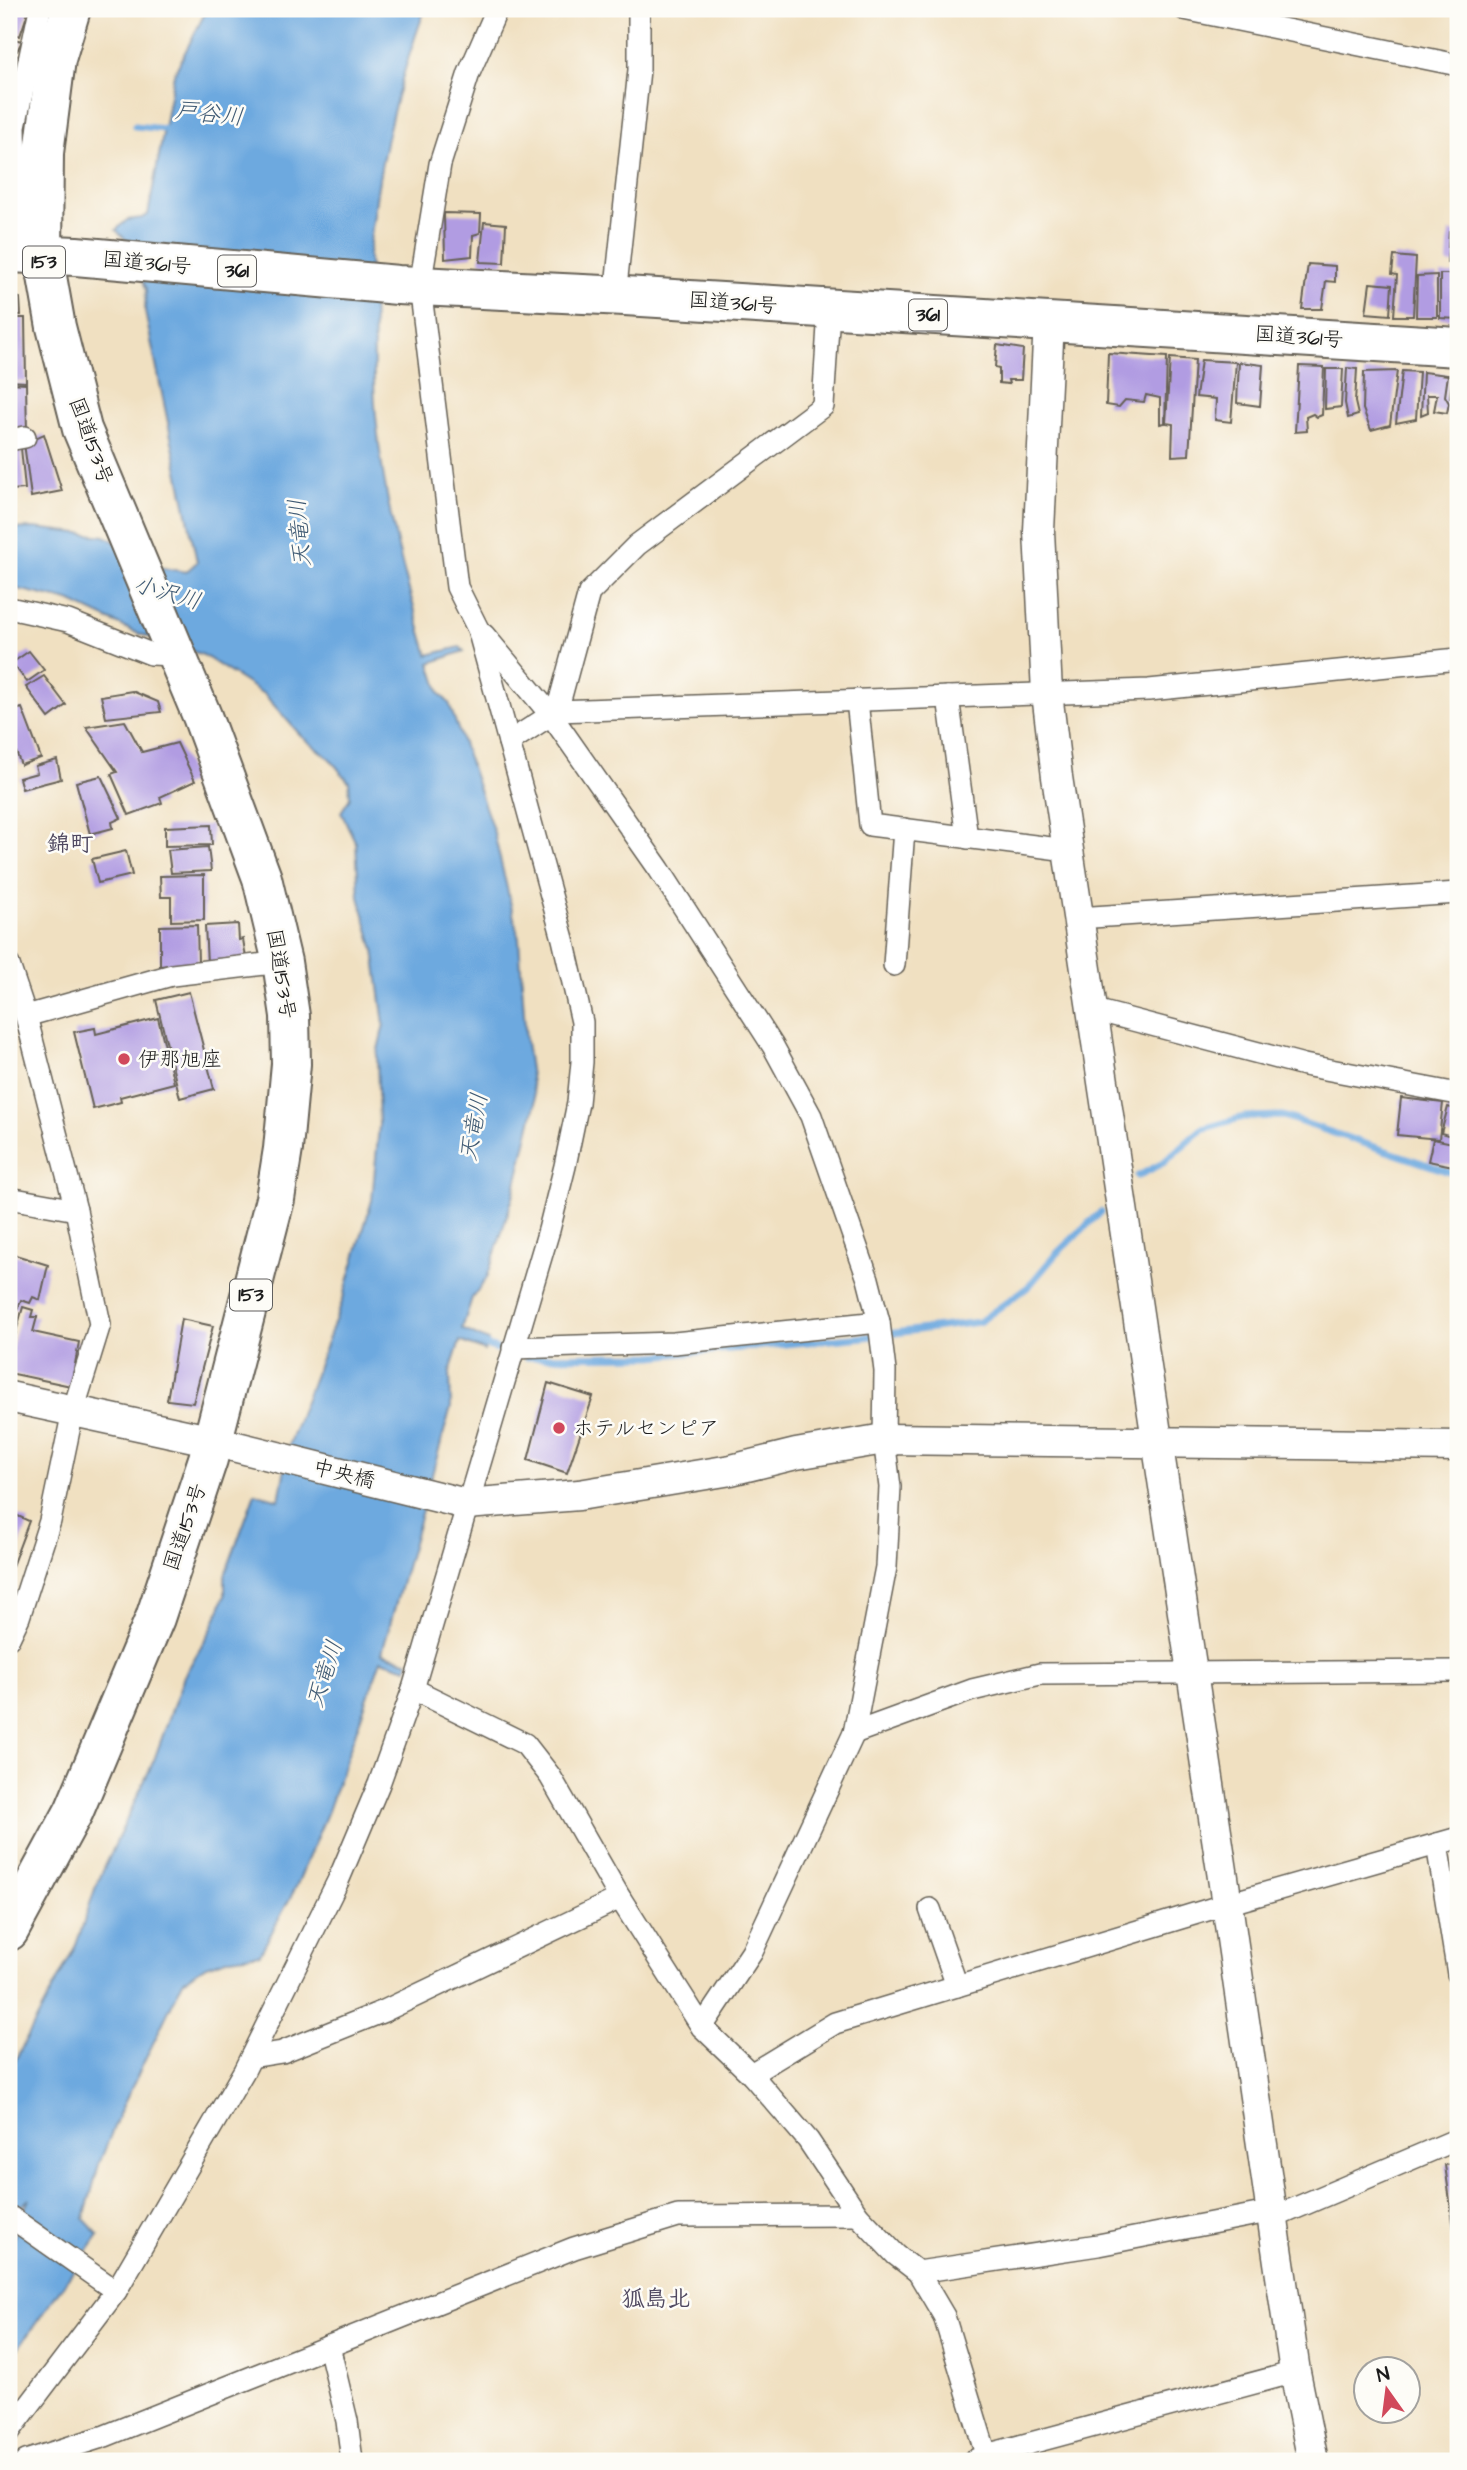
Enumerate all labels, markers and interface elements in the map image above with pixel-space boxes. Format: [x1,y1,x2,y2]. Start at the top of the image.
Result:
water label: 戸谷川 [173,94,245,134]
street label: 国道361号 [101,245,193,281]
road number: 153 [23,246,65,278]
road number: 361 [218,256,256,286]
street label: 国道361号 [687,285,779,321]
road number: 361 [909,300,947,330]
street label: 国道361号 [1253,319,1345,355]
street label: 国道153号 [62,393,120,489]
water label: 天竜川 [281,497,319,569]
water label: 小沢川 [129,568,205,618]
district label: 錦町 [47,828,93,860]
street label: 国道153号 [260,927,302,1021]
place label: 伊那旭座 [138,1045,222,1074]
marker: 伊那旭座 [116,1051,132,1067]
water label: 天竜川 [452,1090,496,1164]
road number: 153 [230,1280,272,1310]
place label: ホテルセンピア [573,1414,719,1443]
marker: ホテルセンピア [551,1420,567,1436]
street label: 中央橋 [310,1452,378,1496]
street label: 国道153号 [156,1479,214,1575]
water label: 天竜川 [299,1636,351,1712]
district label: 狐島北 [622,2283,691,2315]
north arrow [1352,2354,1422,2424]
text: N [1374,2360,1392,2390]

